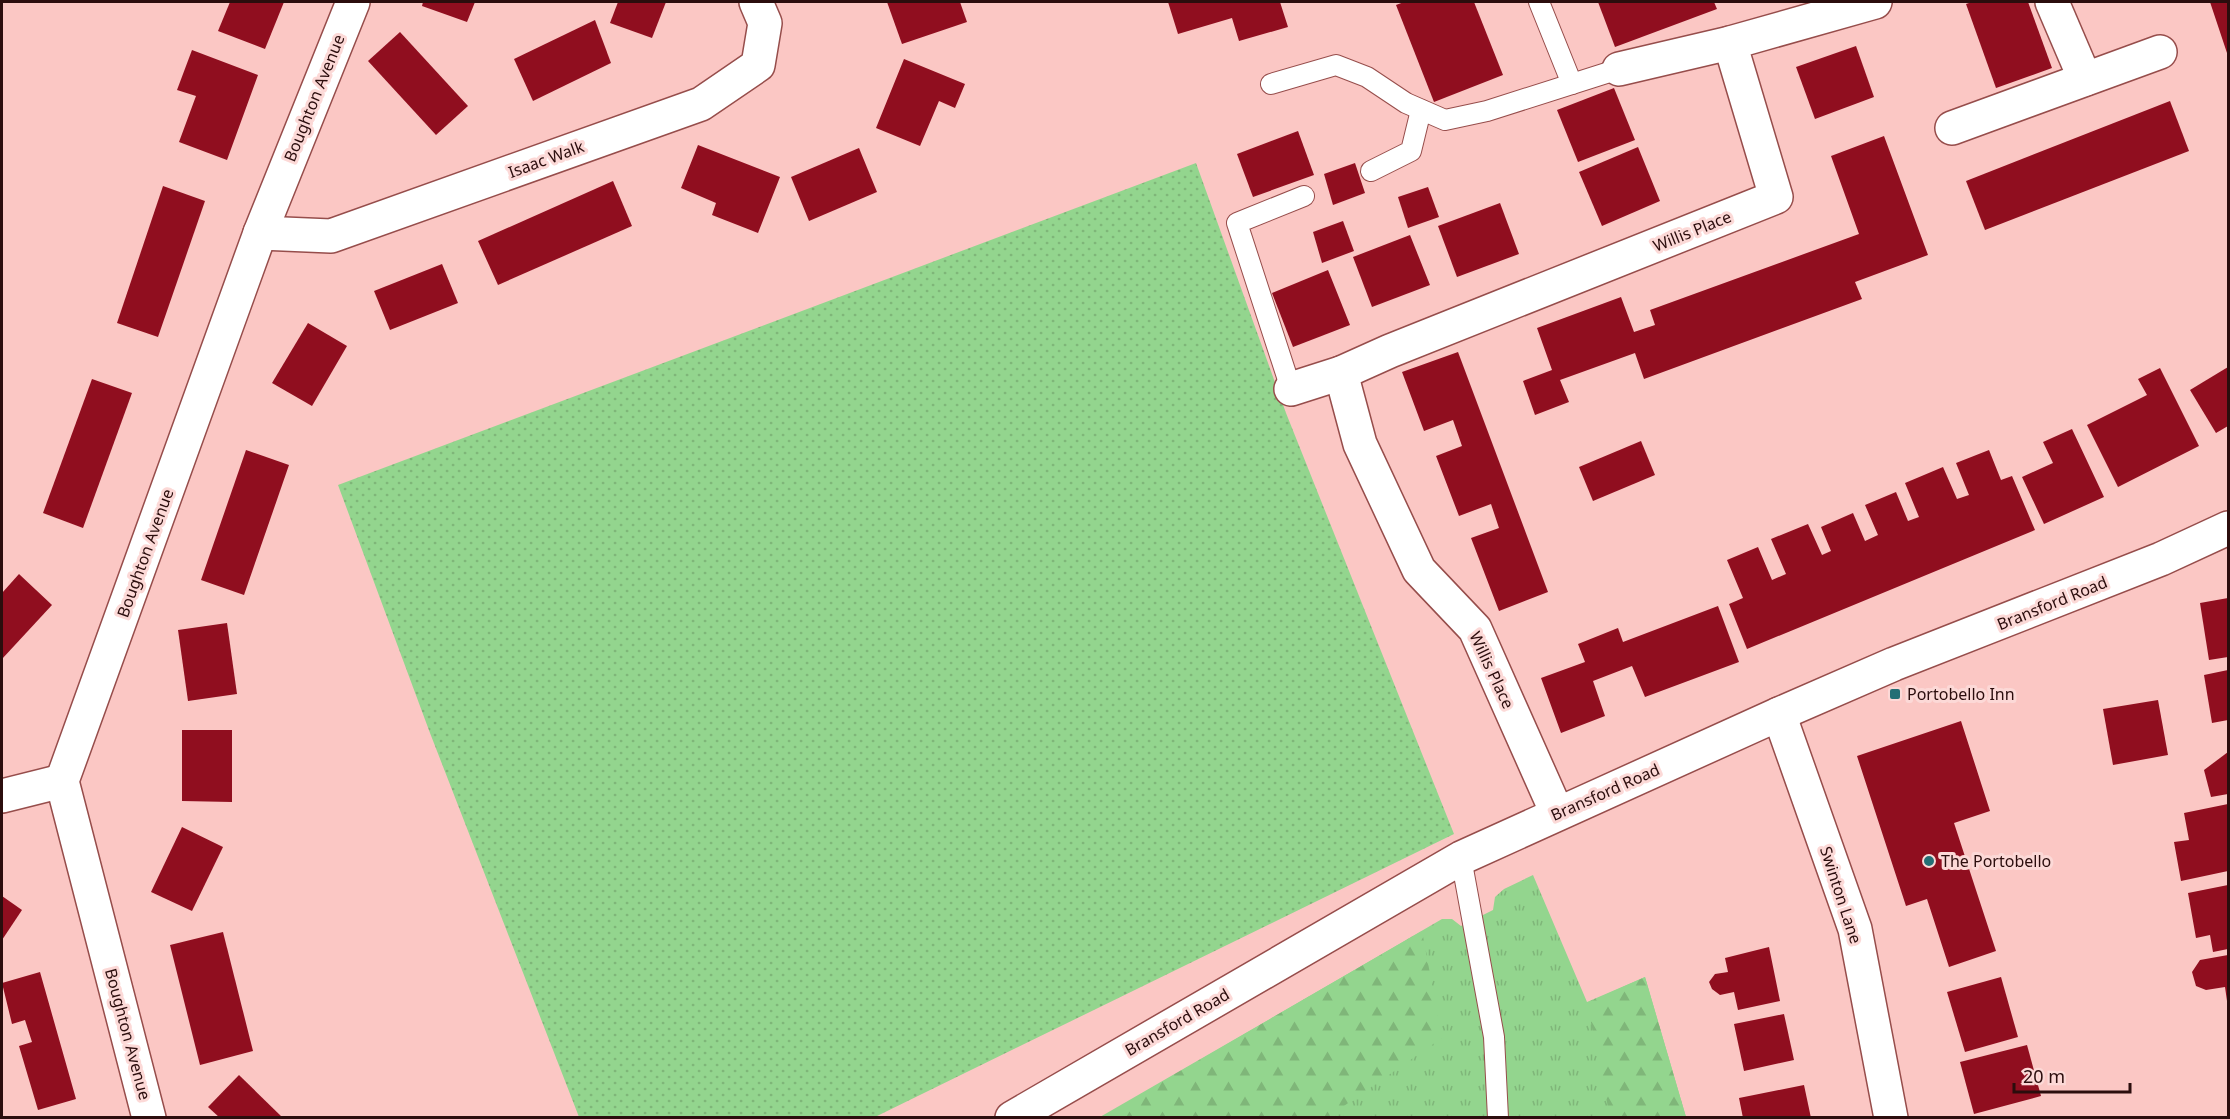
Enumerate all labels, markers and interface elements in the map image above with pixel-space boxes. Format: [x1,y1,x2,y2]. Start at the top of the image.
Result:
street label: Boughton Avenue [278,31,350,165]
street label: Isaac Walk [505,135,587,183]
street label: Willis Place [1650,205,1734,257]
street label: Boughton Avenue [112,486,178,620]
street label: Bransford Road [1994,571,2110,635]
street label: Willis Place [1465,628,1519,712]
place label: Portobello Inn [1907,683,2015,705]
marker: Portobello Inn [1888,687,1902,701]
street label: Bransford Road [1547,758,1663,826]
street label: Swinton Lane [1815,843,1867,947]
place label: The Portobello [1941,850,2051,872]
marker: The Portobello [1922,854,1936,868]
street label: Boughton Avenue [100,966,156,1102]
street label: Bransford Road [1121,983,1233,1061]
scale bar [2014,1056,2130,1094]
text: 20 m [2023,1064,2065,1088]

